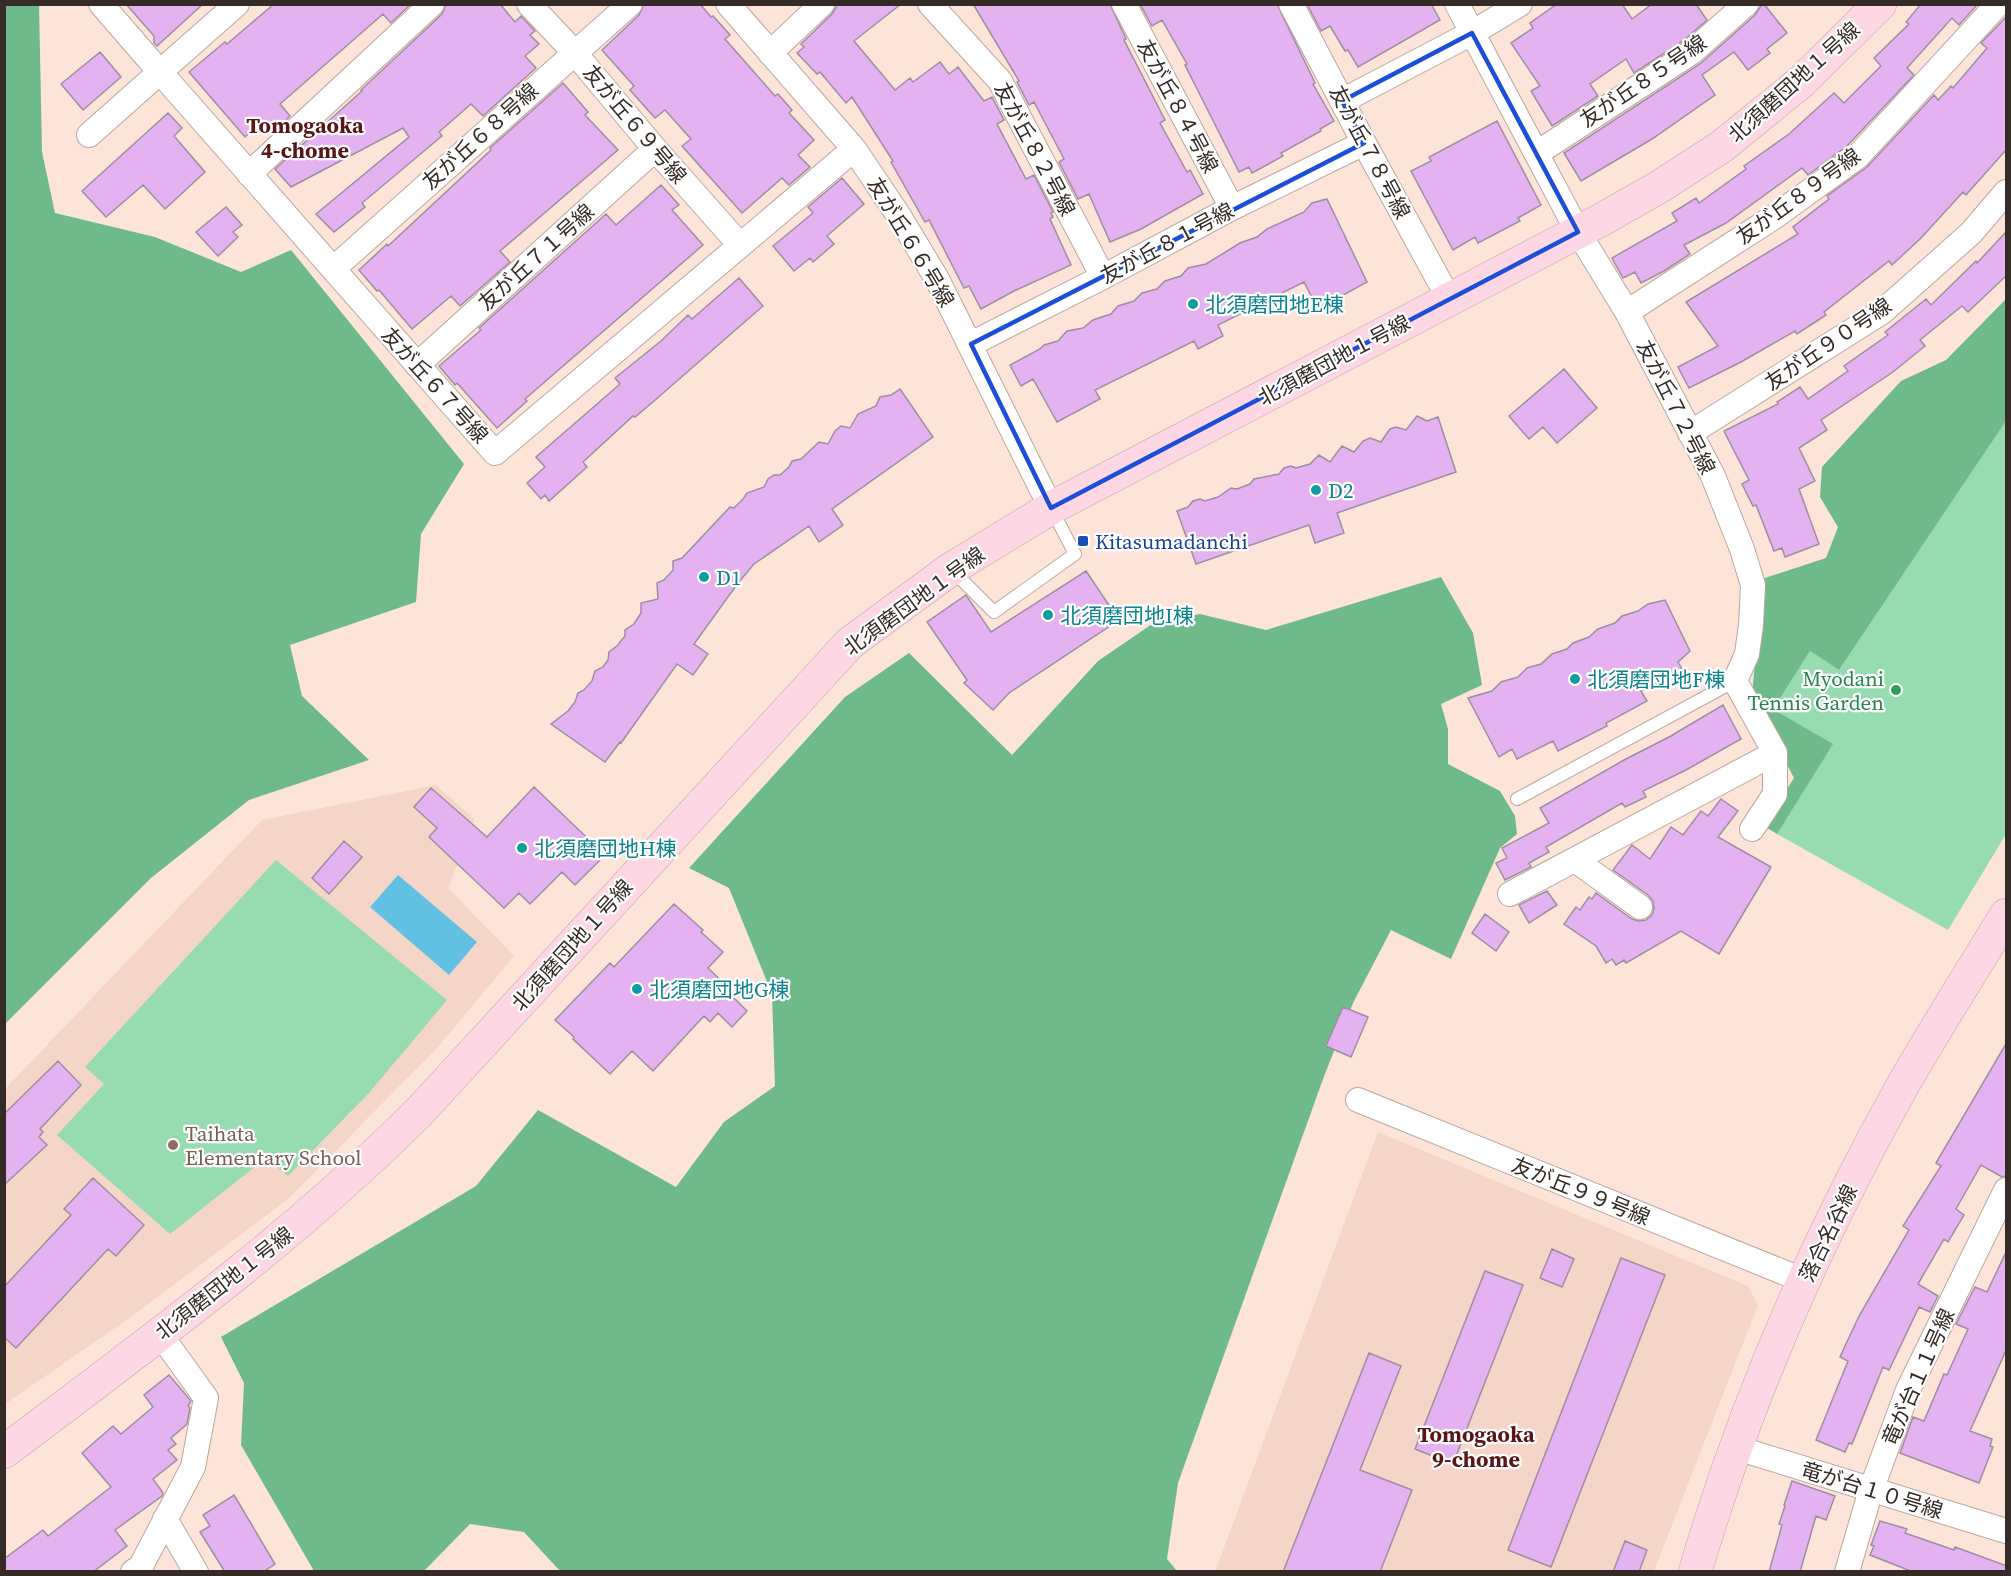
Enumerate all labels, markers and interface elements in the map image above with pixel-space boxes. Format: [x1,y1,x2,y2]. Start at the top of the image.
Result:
street label: 北須磨団地１号線 [1722,15,1866,149]
street label: 友が丘８５号線 [1574,28,1712,134]
street label: 友が丘８４号線 [1131,34,1225,178]
street label: 友が丘６９号線 [577,58,693,190]
street label: 友が丘６８号線 [416,76,544,196]
street label: 友が丘８２号線 [988,77,1082,221]
street label: 友が丘７８号線 [1323,80,1417,224]
district label: Tomogaoka 4-chome [246,110,364,165]
street label: 友が丘８９号線 [1730,141,1866,251]
street label: 友が丘６６号線 [861,172,961,312]
street label: 友が丘８１号線 [1095,196,1239,290]
street label: 友が丘７１号線 [472,197,600,317]
place label: 北須磨団地E棟 [1205,290,1344,319]
street label: 友が丘９０号線 [1759,291,1897,397]
marker: 北須磨団地E棟 [1186,297,1200,311]
street label: 北須磨団地１号線 [1253,308,1415,412]
street label: 友が丘６７号線 [375,321,495,449]
street label: 友が丘７２号線 [1630,335,1722,479]
place label: D2 [1328,476,1353,505]
marker: D2 [1309,483,1323,497]
place label: Kitasumadanchi [1095,527,1248,556]
marker: Kitasumadanchi [1076,534,1090,548]
street label: 北須磨団地１号線 [838,540,990,662]
place label: D1 [716,563,741,592]
marker: D1 [697,570,711,584]
place label: 北須磨団地I棟 [1060,601,1194,630]
marker: 北須磨団地I棟 [1041,608,1055,622]
place label: Myodani Tennis Garden [1747,664,1884,717]
place label: 北須磨団地F棟 [1587,665,1725,694]
marker: 北須磨団地F棟 [1568,672,1582,686]
marker: Myodani Tennis Garden [1889,683,1903,697]
place label: 北須磨団地H棟 [534,834,677,863]
marker: 北須磨団地H棟 [515,841,529,855]
street label: 北須磨団地１号線 [505,873,639,1017]
place label: 北須磨団地G棟 [649,975,789,1004]
marker: 北須磨団地G棟 [630,982,644,996]
place label: Taihata Elementary School [185,1119,362,1172]
marker: Taihata Elementary School [166,1138,180,1152]
street label: 友が丘９９号線 [1507,1150,1655,1232]
street label: 落合名谷線 [1792,1179,1864,1287]
street label: 北須磨団地１号線 [149,1220,299,1346]
street label: 竜が台１１号線 [1875,1304,1961,1450]
district label: Tomogaoka 9-chome [1417,1419,1535,1474]
street label: 竜が台１０号線 [1797,1455,1947,1525]

